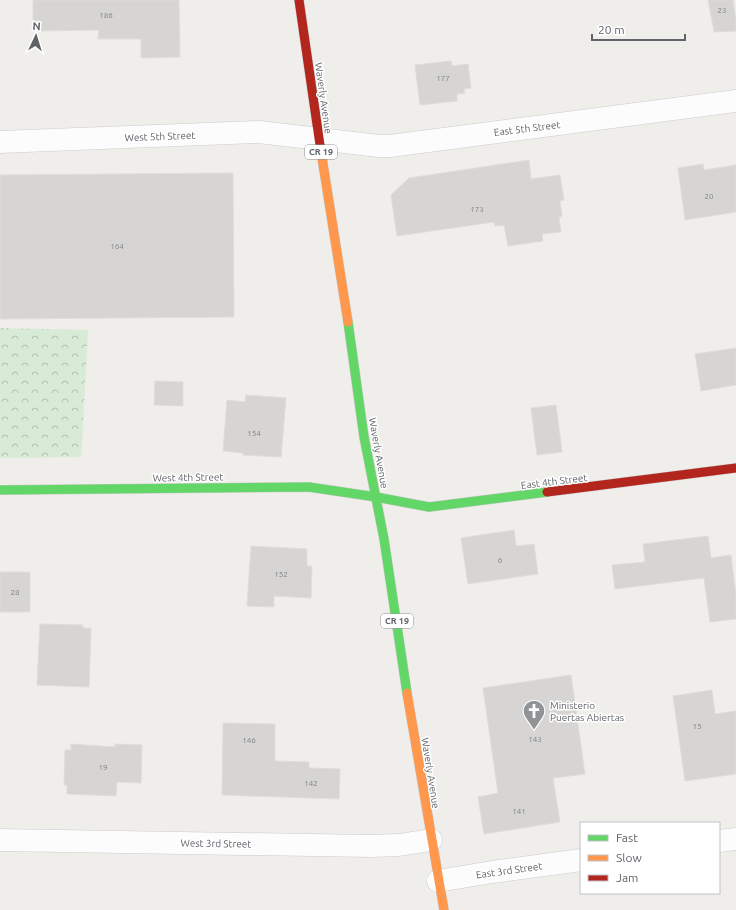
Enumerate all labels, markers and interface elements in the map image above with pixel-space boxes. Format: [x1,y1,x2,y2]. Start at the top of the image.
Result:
house number: 23 [717,6,727,15]
house number: 186 [99,11,113,20]
north arrow [16,16,56,56]
scale bar [592,16,685,42]
text: N [32,20,41,32]
text: 20 m [598,23,625,36]
street label: Waverly Avenue [313,62,334,134]
house number: 177 [436,74,450,83]
street label: East 5th Street [493,119,561,138]
street label: West 5th Street [125,130,196,143]
road number: CR 19 [305,145,337,159]
house number: 20 [704,192,714,201]
house number: 173 [470,205,484,214]
house number: 164 [110,242,124,251]
street label: Waverly Avenue [367,417,390,489]
house number: 154 [247,429,261,438]
street label: West 4th Street [153,471,224,484]
street label: East 4th Street [520,472,588,491]
house number: 6 [498,556,503,565]
house number: 152 [274,570,288,579]
house number: 28 [10,588,20,597]
road number: CR 19 [381,614,413,628]
church icon: Ministerio Puertas Abiertas [521,698,547,731]
place label: Ministerio Puertas Abiertas [550,700,624,723]
house number: 15 [692,722,702,731]
house number: 143 [528,735,542,744]
house number: 146 [242,736,256,745]
street label: Waverly Avenue [419,737,442,809]
house number: 19 [98,763,108,772]
house number: 142 [304,779,318,788]
house number: 141 [512,807,526,816]
legend [580,822,720,894]
text: Fast [616,831,638,844]
street label: West 3rd Street [181,837,251,850]
text: Slow [616,851,642,864]
street label: East 3rd Street [475,860,543,881]
text: Jam [616,871,638,884]

